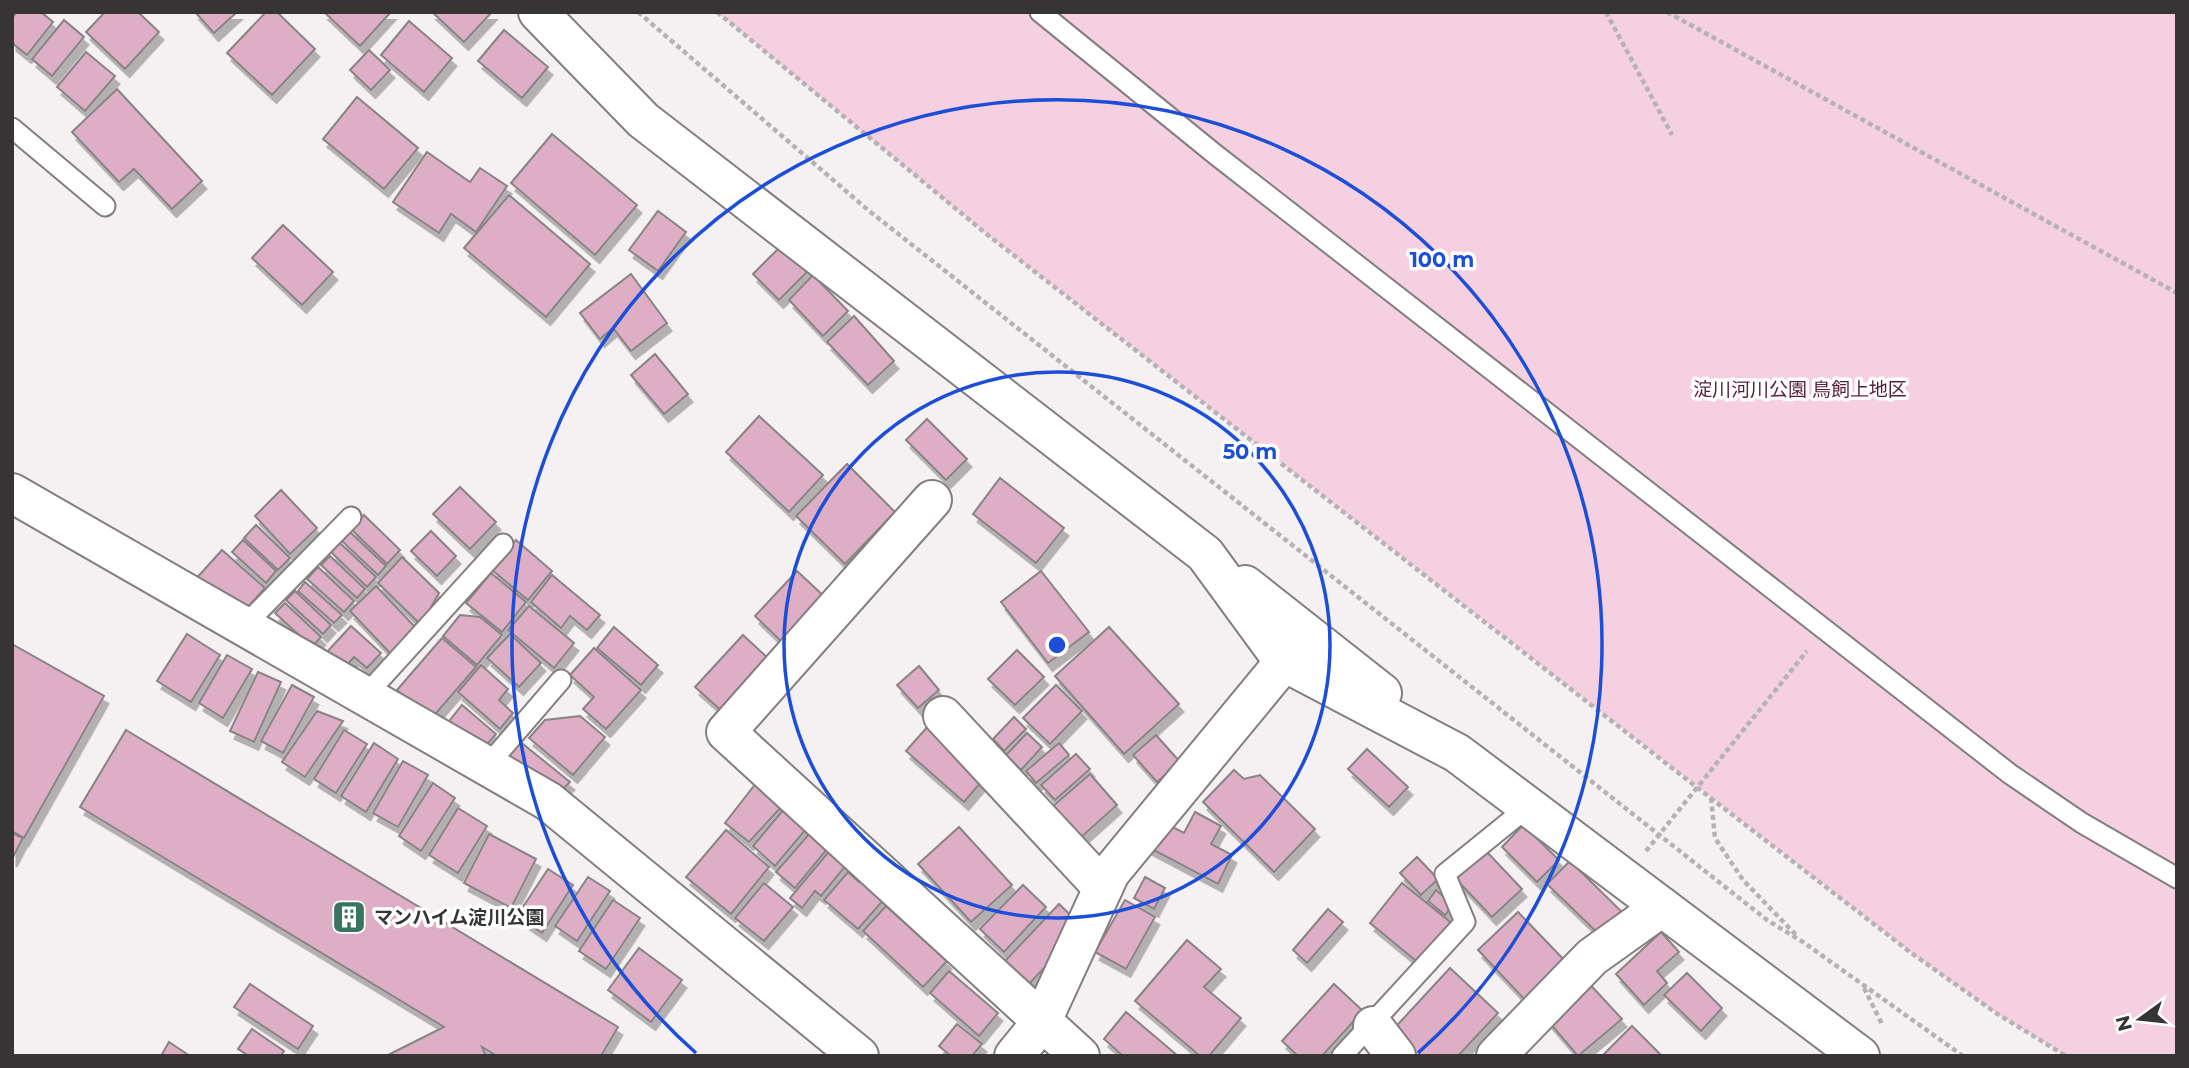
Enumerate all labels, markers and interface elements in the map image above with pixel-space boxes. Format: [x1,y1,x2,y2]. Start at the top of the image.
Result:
text: 100 m [1410,247,1474,272]
park label: 淀川河川公園 鳥飼上地区 [1693,378,1907,401]
text: 50 m [1223,439,1277,464]
centre of rings [1045,633,1069,657]
building icon: マンハイム淀川公園 [330,898,368,936]
place label: マンハイム淀川公園 [374,906,544,929]
north arrow [2105,984,2175,1054]
text: N [2111,1013,2137,1034]

